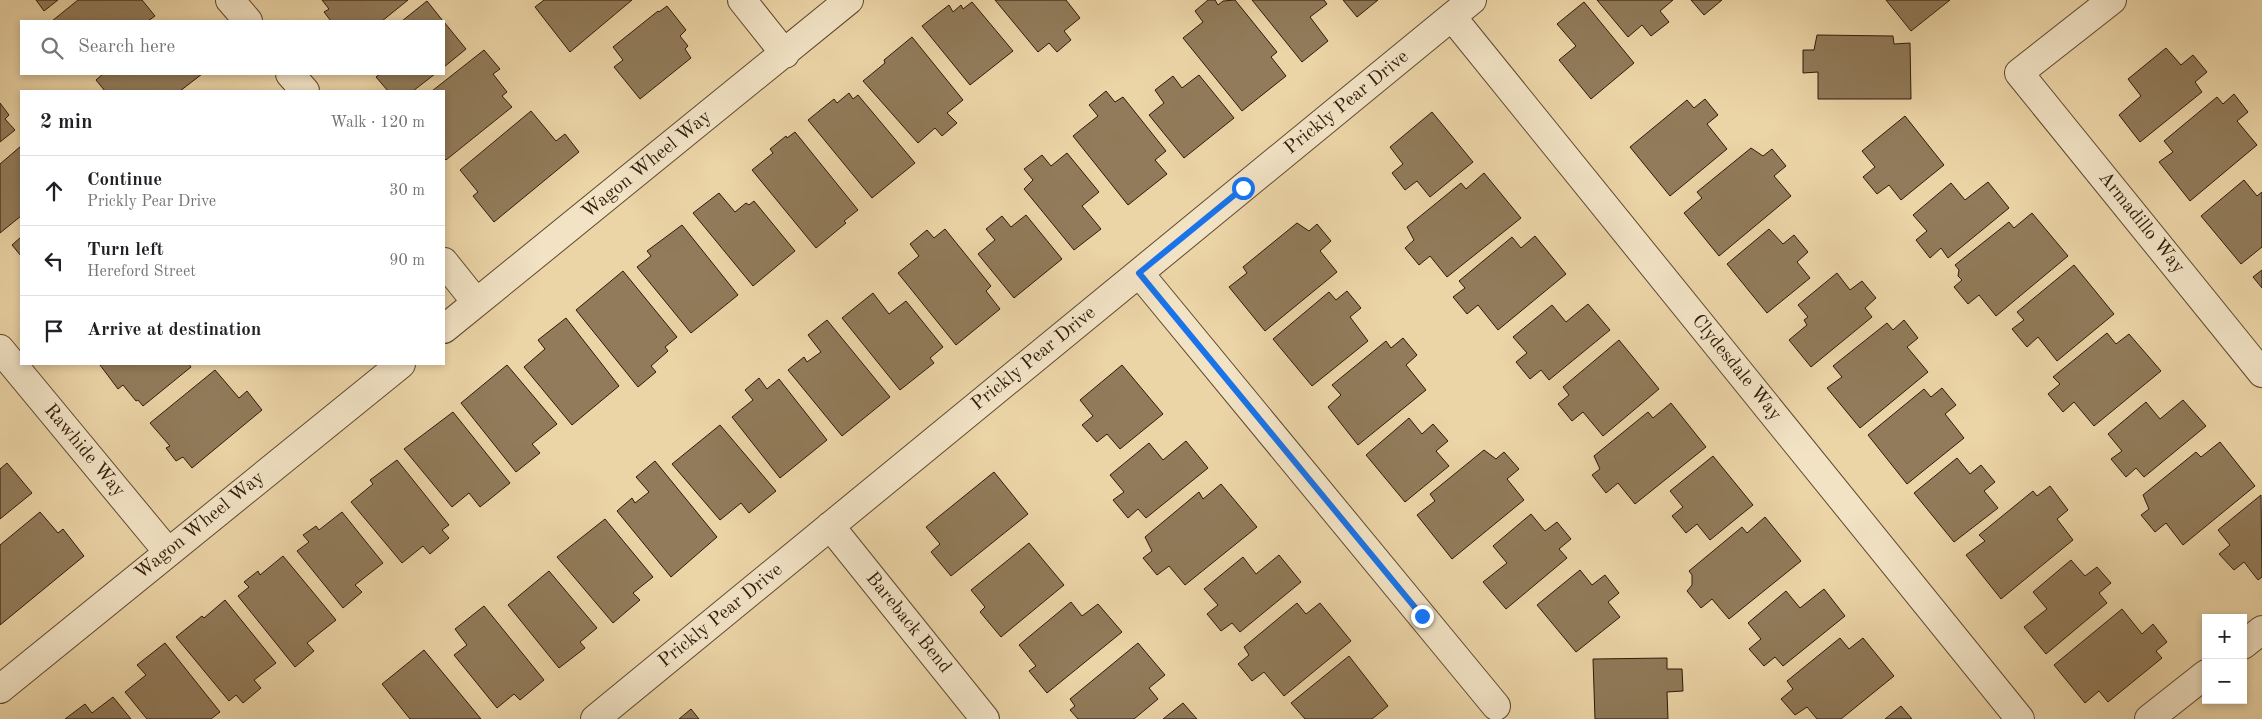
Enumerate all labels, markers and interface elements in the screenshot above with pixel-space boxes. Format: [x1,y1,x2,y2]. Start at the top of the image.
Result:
search box [20,20,445,75]
icon: search [38,34,66,62]
text: Search here [78,38,175,57]
street label: Prickly Pear Drive [1281,47,1413,159]
street label: Wagon Wheel Way [579,107,715,223]
text: 2 min [40,112,93,133]
text: Walk · 120 m [330,115,425,131]
street label: Armadillo Way [2094,169,2188,277]
text: Continue [87,171,162,190]
icon: ahead [40,177,68,205]
route start [1232,177,1255,200]
text: 30 m [389,183,425,199]
text: Prickly Pear Drive [87,194,216,210]
text: Turn left [87,241,164,260]
icon: left [40,247,68,275]
text: 90 m [389,253,425,269]
text: Hereford Street [87,264,196,280]
street label: Prickly Pear Drive [968,303,1100,415]
street label: Clydesdale Way [1688,311,1784,425]
icon: arrive [40,317,68,345]
text: Arrive at destination [87,321,261,340]
street label: Rawhide Way [40,401,128,501]
street label: Wagon Wheel Way [132,468,268,584]
street label: Prickly Pear Drive [655,560,787,672]
street label: Bareback Bend [862,569,954,677]
route end [1411,605,1434,628]
map controls [2202,614,2247,704]
button: + [2202,614,2247,659]
button: − [2202,659,2247,704]

